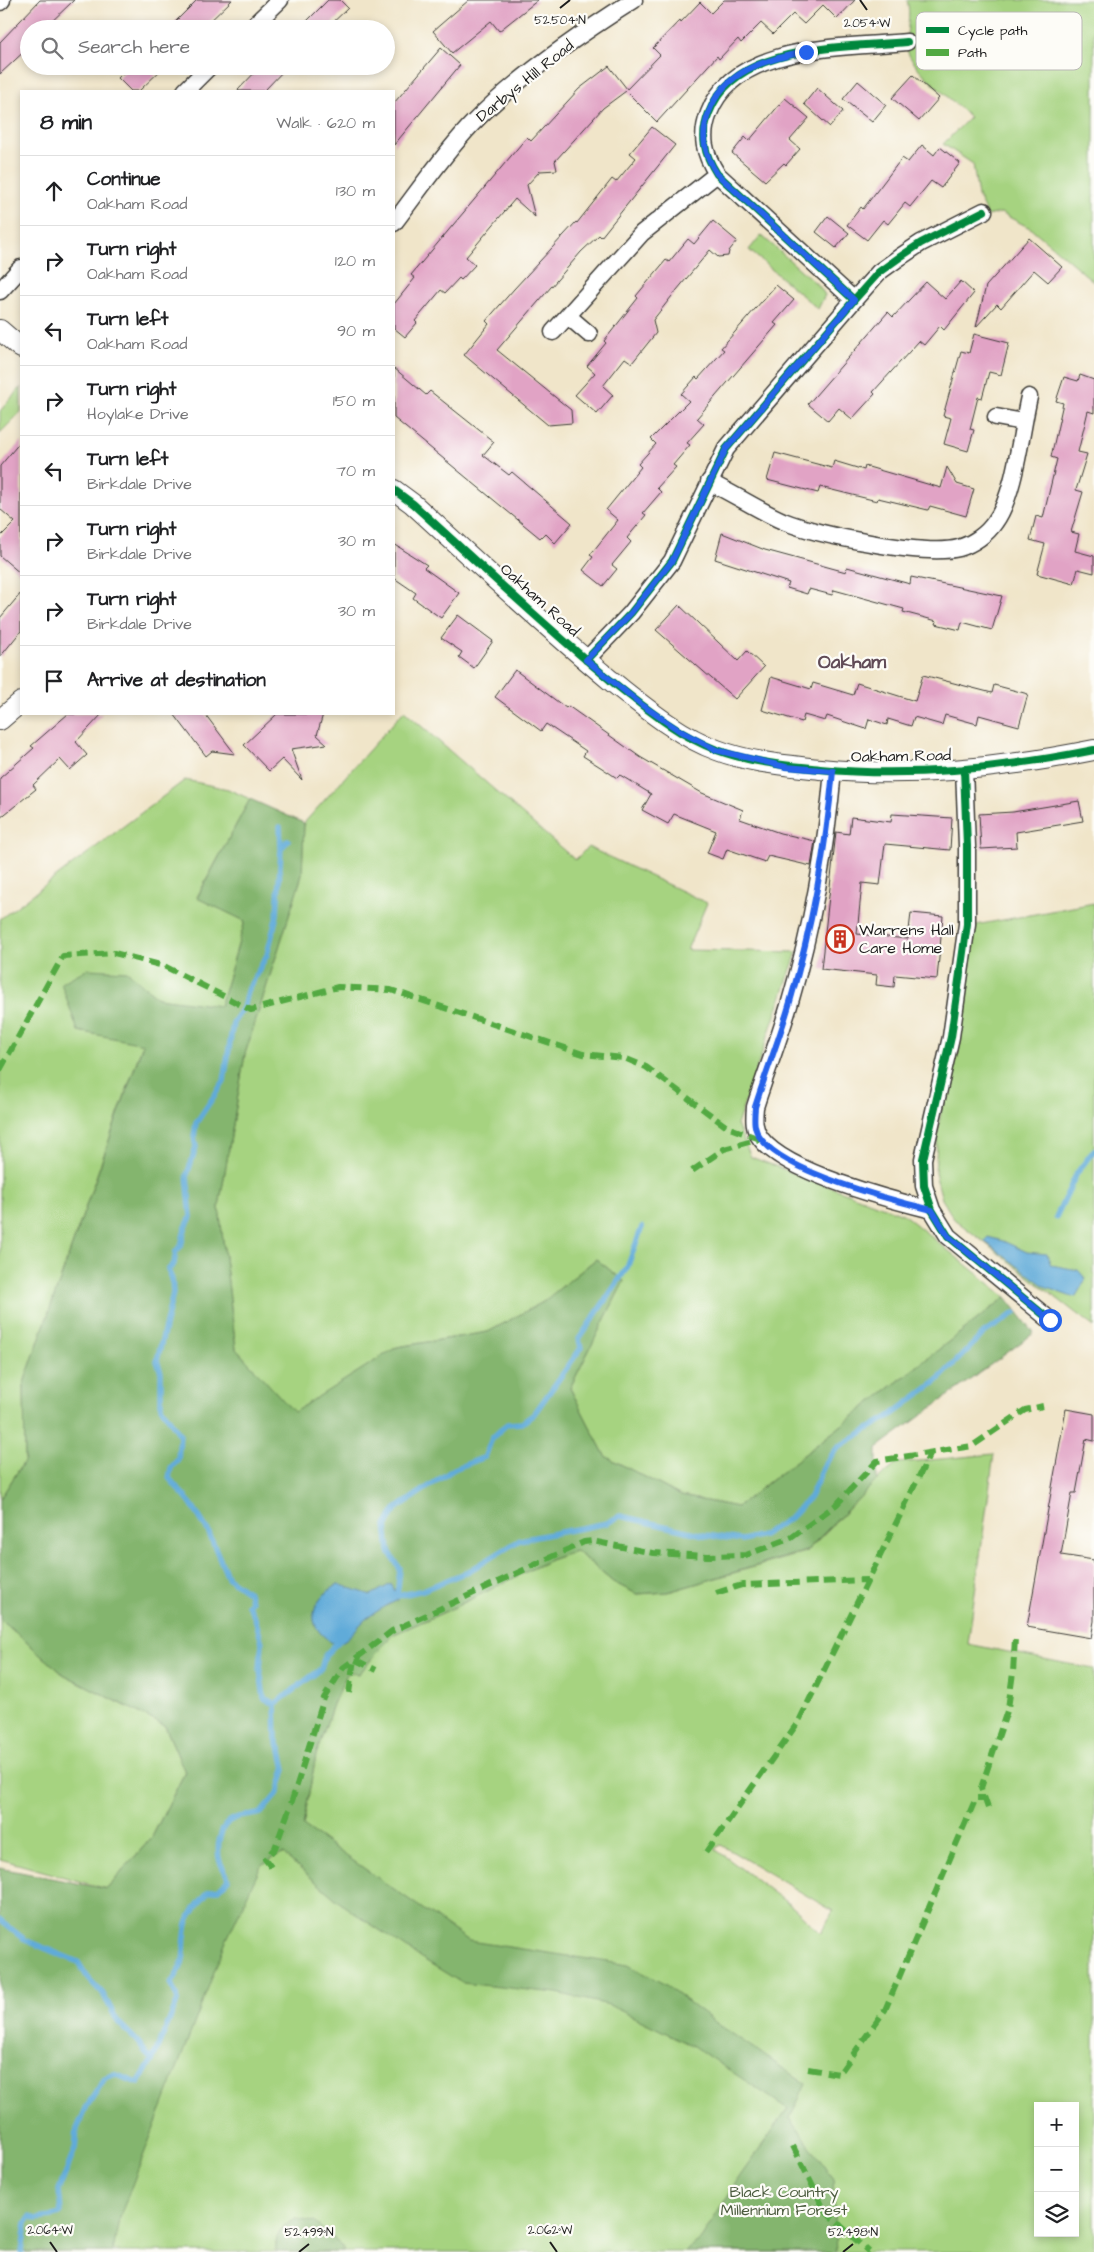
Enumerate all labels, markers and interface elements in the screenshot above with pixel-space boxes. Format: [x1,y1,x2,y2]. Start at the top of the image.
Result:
text: 52.504°N [534,12,586,29]
legend [916,12,1082,70]
text: 2.054°W [844,15,891,32]
search box [20,20,395,75]
text: Cycle path [958,21,1027,41]
icon: search [38,34,66,62]
text: Search here [78,34,190,61]
street label: Darbys Hill Road [472,35,579,128]
route end [795,41,818,64]
text: Path [958,43,987,63]
text: 8 min [40,108,92,137]
text: Walk · 620 m [276,112,375,134]
text: Continue [87,166,161,193]
icon: ahead [40,177,68,205]
text: 130 m [336,180,375,202]
text: Oakham Road [87,193,187,215]
text: Turn right [87,236,176,263]
icon: right [40,247,68,275]
text: 120 m [335,250,375,272]
text: Oakham Road [87,263,187,285]
text: Turn left [87,306,168,333]
icon: left [40,317,68,345]
text: 90 m [337,320,375,342]
text: Oakham Road [87,333,187,355]
text: Turn right [87,376,176,403]
icon: right [40,387,68,415]
text: 150 m [333,390,375,412]
text: Hoylake Drive [87,403,189,425]
text: Turn left [87,446,168,473]
icon: left [40,457,68,485]
text: 70 m [336,460,375,482]
text: Birkdale Drive [87,473,192,495]
text: Turn right [87,516,176,543]
icon: right [40,527,68,555]
text: 30 m [338,530,375,552]
text: Birkdale Drive [87,543,192,565]
street label: Oakham Road [495,558,585,642]
text: Turn right [87,586,176,613]
icon: right [40,597,68,625]
text: 30 m [338,600,375,622]
text: Birkdale Drive [87,613,192,635]
district label: Oakham [818,649,887,676]
icon: arrive [40,667,68,695]
text: Arrive at destination [87,667,266,694]
street label: Oakham Road [851,744,951,768]
place label: Warrens Hall Care Home [859,919,954,959]
building icon: Warrens Hall Care Home [825,924,855,954]
route start [1039,1309,1062,1332]
map controls [1034,2102,1079,2237]
button: + [1034,2102,1079,2147]
button: − [1034,2147,1079,2192]
park label: Black Country Millennium Forest [721,2181,848,2221]
button: layers [1034,2192,1079,2237]
text: 2.064°W [27,2222,74,2239]
text: 2.062°W [528,2222,573,2239]
text: 52.499°N [284,2224,334,2241]
text: 52.498°N [828,2224,878,2241]

